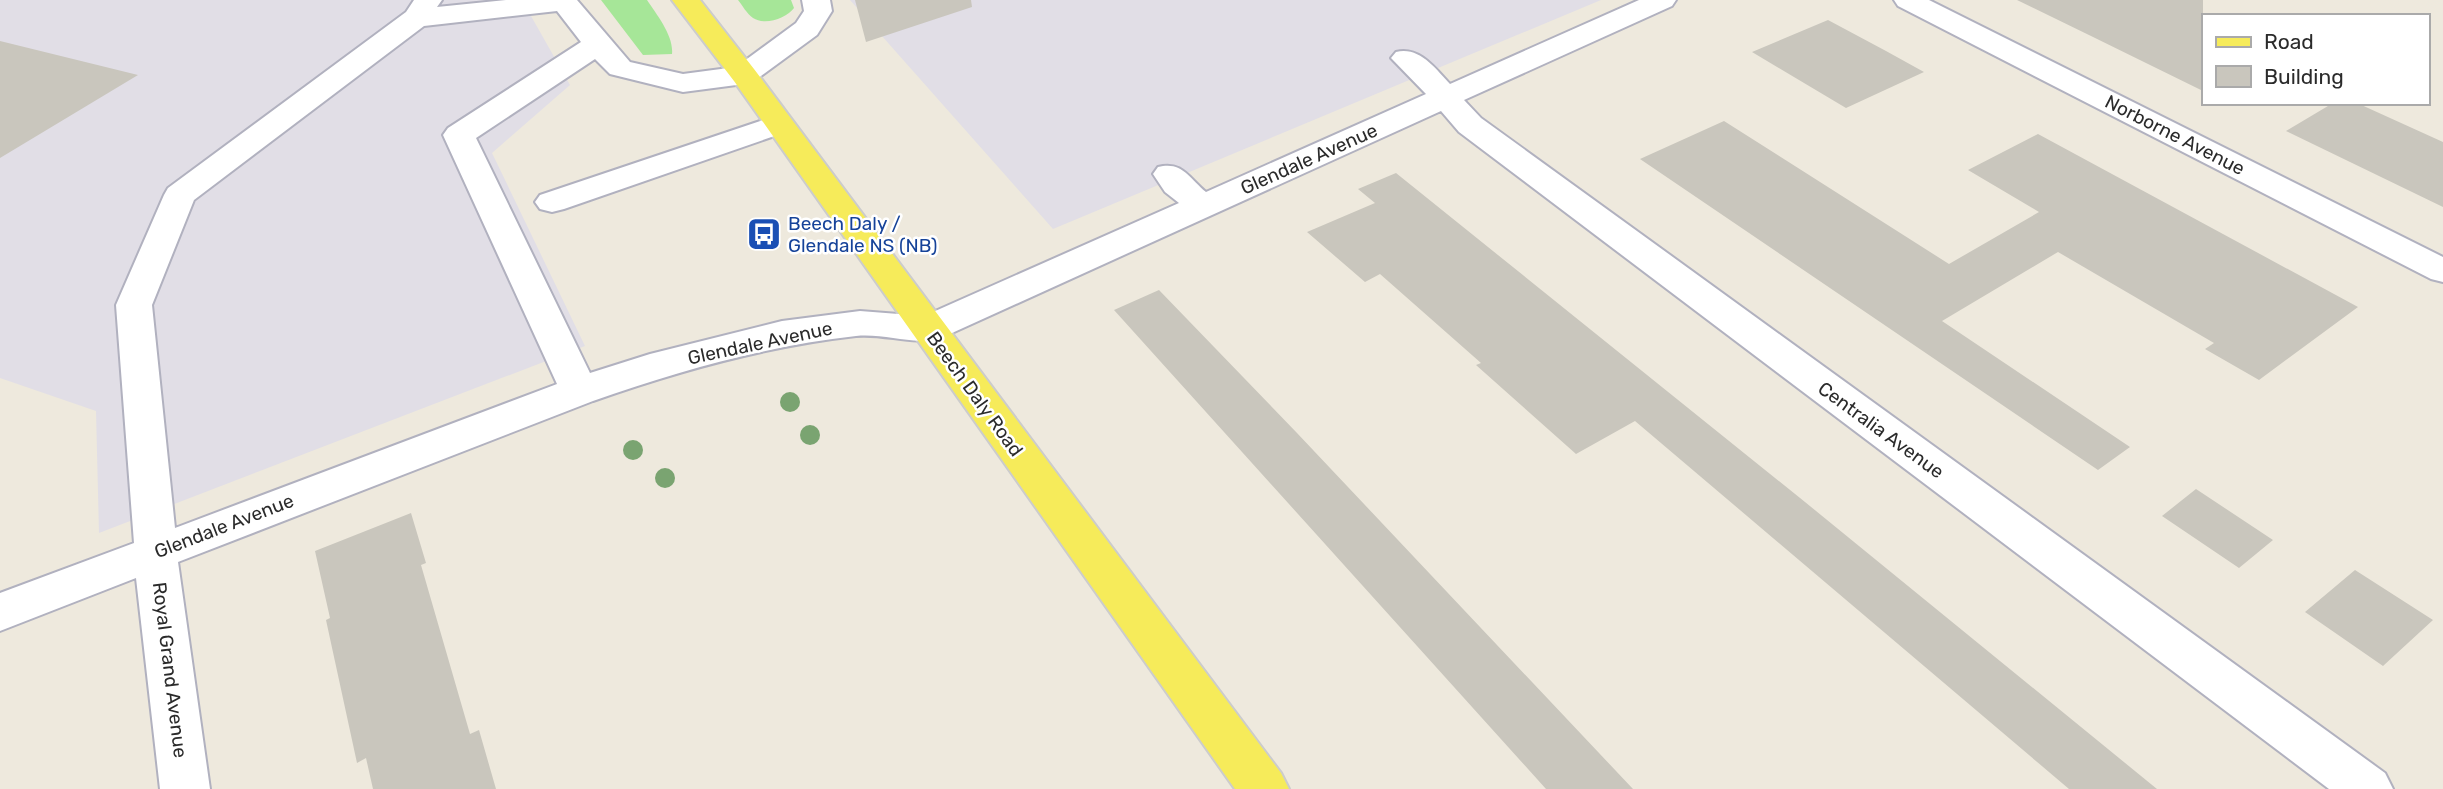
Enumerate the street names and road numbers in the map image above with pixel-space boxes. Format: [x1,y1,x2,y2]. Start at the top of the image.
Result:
street label: Norborne Avenue [2101,90,2249,180]
street label: Glendale Avenue [1237,119,1381,199]
street label: Glendale Avenue [685,316,835,370]
street label: Beech Daly Road [922,327,1028,461]
street label: Centralia Avenue [1814,377,1948,483]
street label: Glendale Avenue [151,489,297,563]
street label: Royal Grand Avenue [148,581,192,759]

